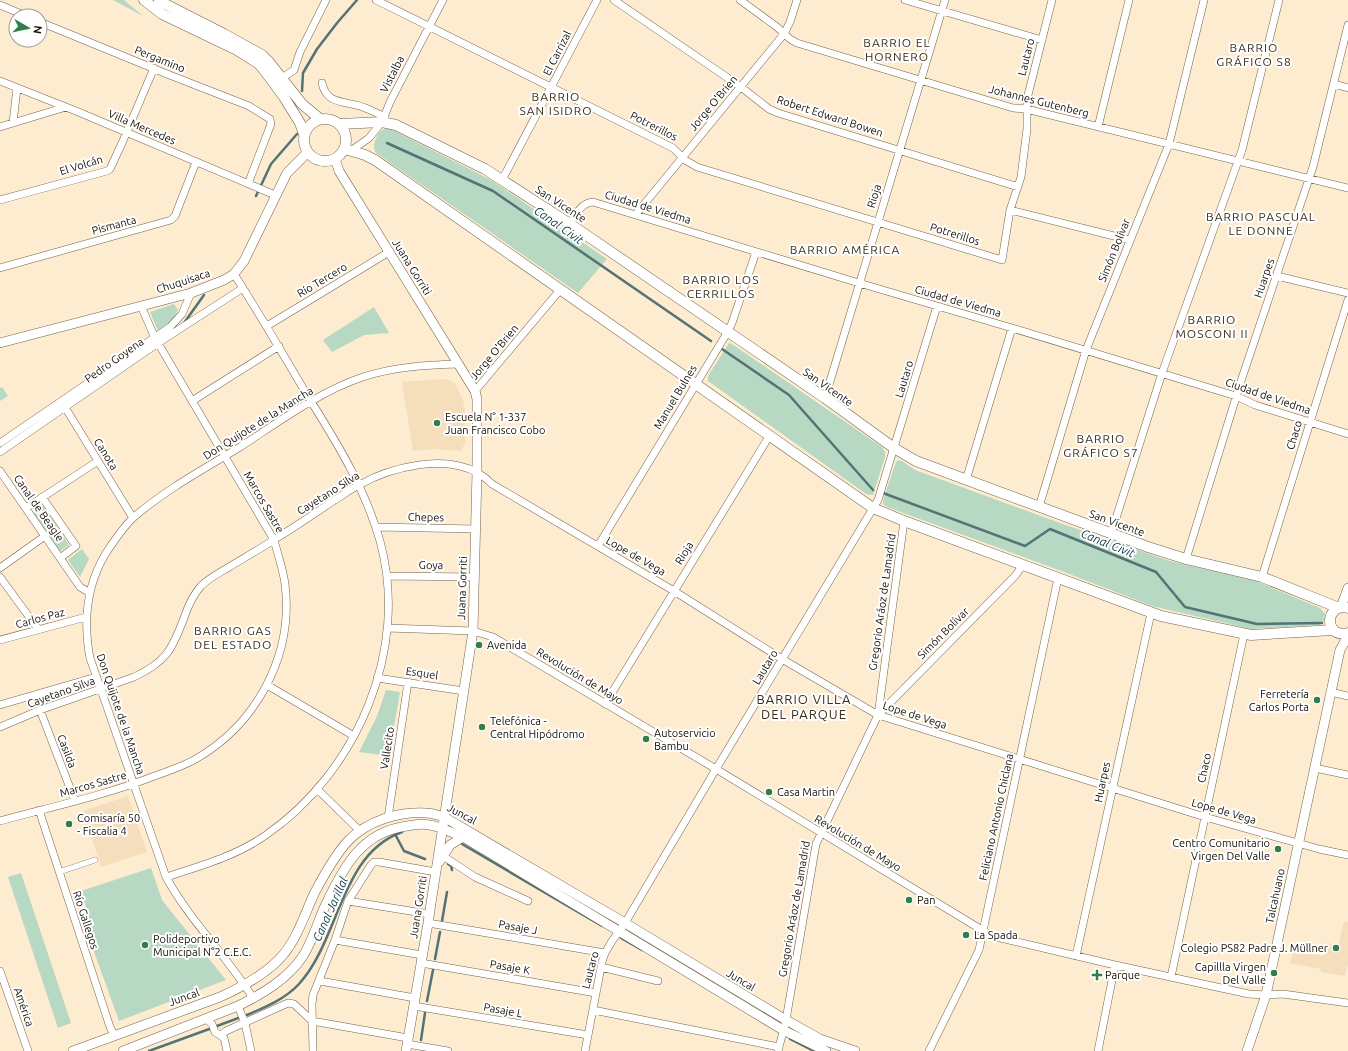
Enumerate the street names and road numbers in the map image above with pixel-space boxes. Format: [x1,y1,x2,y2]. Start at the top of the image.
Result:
street label: El Carrizal [541,29,573,77]
street label: Lautaro [1016,37,1036,77]
street label: Pergamino [133,43,187,75]
street label: Vistalba [378,54,406,94]
street label: Jorge O'Brien [686,73,740,133]
street label: Johannes Gutenberg [988,83,1090,119]
street label: Robert Edward Bowen [775,93,885,139]
street label: Villa Mercedes [106,107,178,147]
street label: Potrerillos [628,109,680,143]
street label: El Volcán [58,153,104,177]
street label: San Vicente [533,183,589,225]
street label: Rioja [865,183,883,209]
street label: Ciudad de Viedma [603,188,693,226]
street label: Pismanta [91,213,137,237]
street label: Simón Bolívar [1096,216,1132,283]
street label: Potrerillos [929,221,981,247]
street label: Juana Gorriti [390,237,434,297]
street label: Huarpes [1252,256,1276,299]
street label: Río Tercero [295,260,349,300]
street label: Chuquisaca [155,267,211,295]
street label: Ciudad de Viedma [913,283,1003,319]
street label: Jorge O'Brien [467,322,521,382]
street label: Pedro Goyena [82,335,146,385]
street label: Lautaro [893,359,915,399]
street label: Manuel Bulnes [651,363,699,431]
street label: San Vicente [801,365,855,409]
street label: Ciudad de Viedma [1224,376,1312,416]
street label: Don Quijote de la Mancha [201,384,315,462]
street label: Chaco [1284,419,1304,451]
street label: Canota [92,436,120,472]
street label: Marcos Sastre [242,469,286,535]
street label: Cayetano Silva [295,469,361,517]
street label: Canal de Beagle [11,472,67,544]
street label: San Vicente [1088,507,1146,539]
street label: Chepes [408,511,445,523]
street label: Gregorio Aráoz de Lamadrid [866,533,898,671]
street label: Lope de Vega [604,534,668,578]
street label: Rioja [672,540,696,566]
street label: Juana Gorriti [455,556,469,620]
street label: Goya [419,559,443,571]
street label: Simón Bolívar [915,604,972,661]
street label: Carlos Paz [14,606,66,630]
street label: Revolución de Mayo [535,645,625,707]
street label: Lautaro [750,648,780,686]
street label: Don Quijote de la Mancha [95,652,147,776]
street label: Esquel [405,665,439,681]
street label: Cayetano Silva [25,674,97,710]
street label: Lope de Vega [881,699,949,731]
street label: Vallecito [378,726,396,770]
street label: Casilda [55,733,79,769]
street label: Feliciano Antonio Chiclana [977,752,1015,882]
street label: Chaco [1195,752,1213,784]
street label: Huarpes [1092,760,1112,803]
street label: Marcos Sastre [58,769,128,799]
street label: Lope de Vega [1190,796,1258,826]
street label: Juncal [445,801,479,827]
street label: Revolución de Mayo [813,812,903,874]
street label: Gregorio Aráoz de Lamadrid [776,840,812,978]
street label: Talcahuano [1263,867,1287,925]
street label: Juana Gorriti [407,875,429,939]
street label: Río Gallegos [71,889,101,951]
street label: Pasaje J [498,918,538,936]
street label: Lautaro [579,950,601,990]
street label: Pasaje K [489,958,531,976]
street label: Juncal [724,967,758,993]
street label: América [12,986,36,1028]
street label: Juncal [167,986,201,1008]
street label: Pasaje L [483,1001,524,1019]

